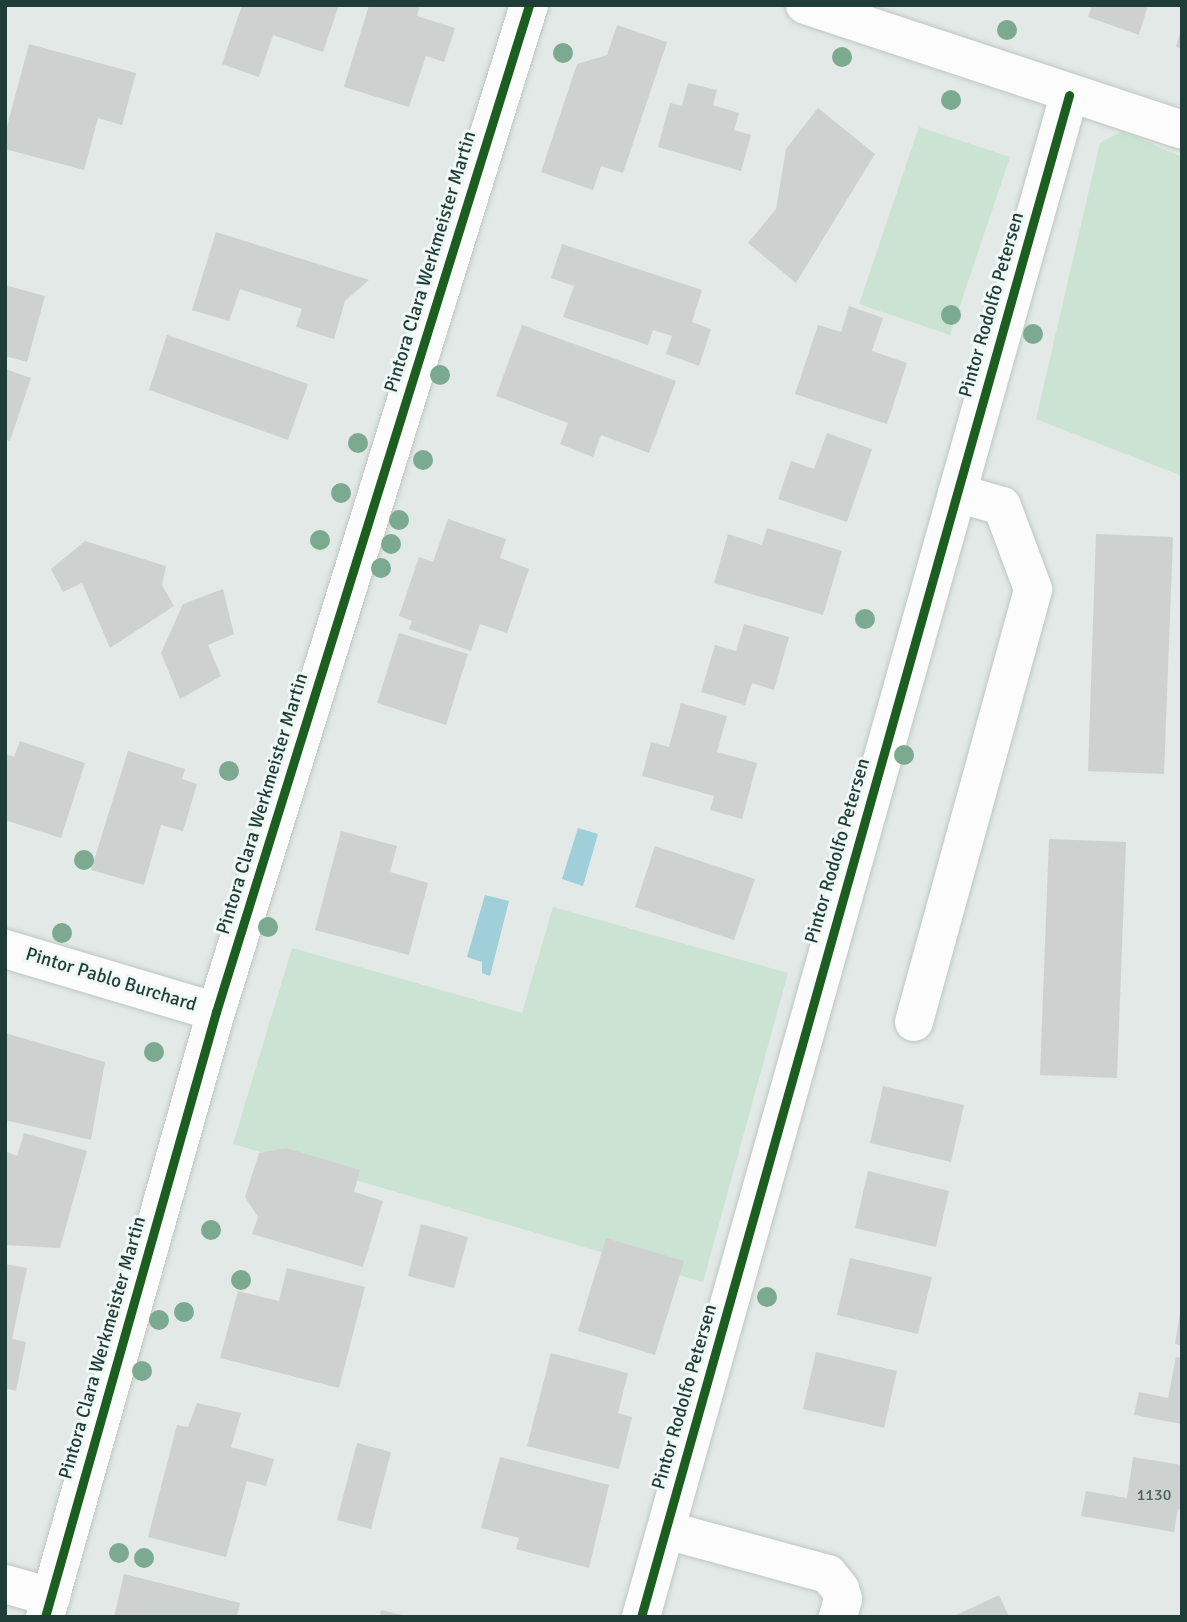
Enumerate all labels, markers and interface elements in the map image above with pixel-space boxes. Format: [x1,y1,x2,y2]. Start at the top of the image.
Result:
street label: Pintora Clara Werkmeister Martin [380,129,482,395]
street label: Pintor Rodolfo Petersen [955,210,1029,400]
street label: Pintora Clara Werkmeister Martin [212,671,314,937]
street label: Pintor Rodolfo Petersen [801,756,875,946]
street label: Pintor Pablo Burchard [23,943,199,1017]
street label: Pintora Clara Werkmeister Martin [55,1214,151,1482]
street label: Pintor Rodolfo Petersen [648,1302,722,1492]
house number: 1130 [1137,1485,1171,1505]

